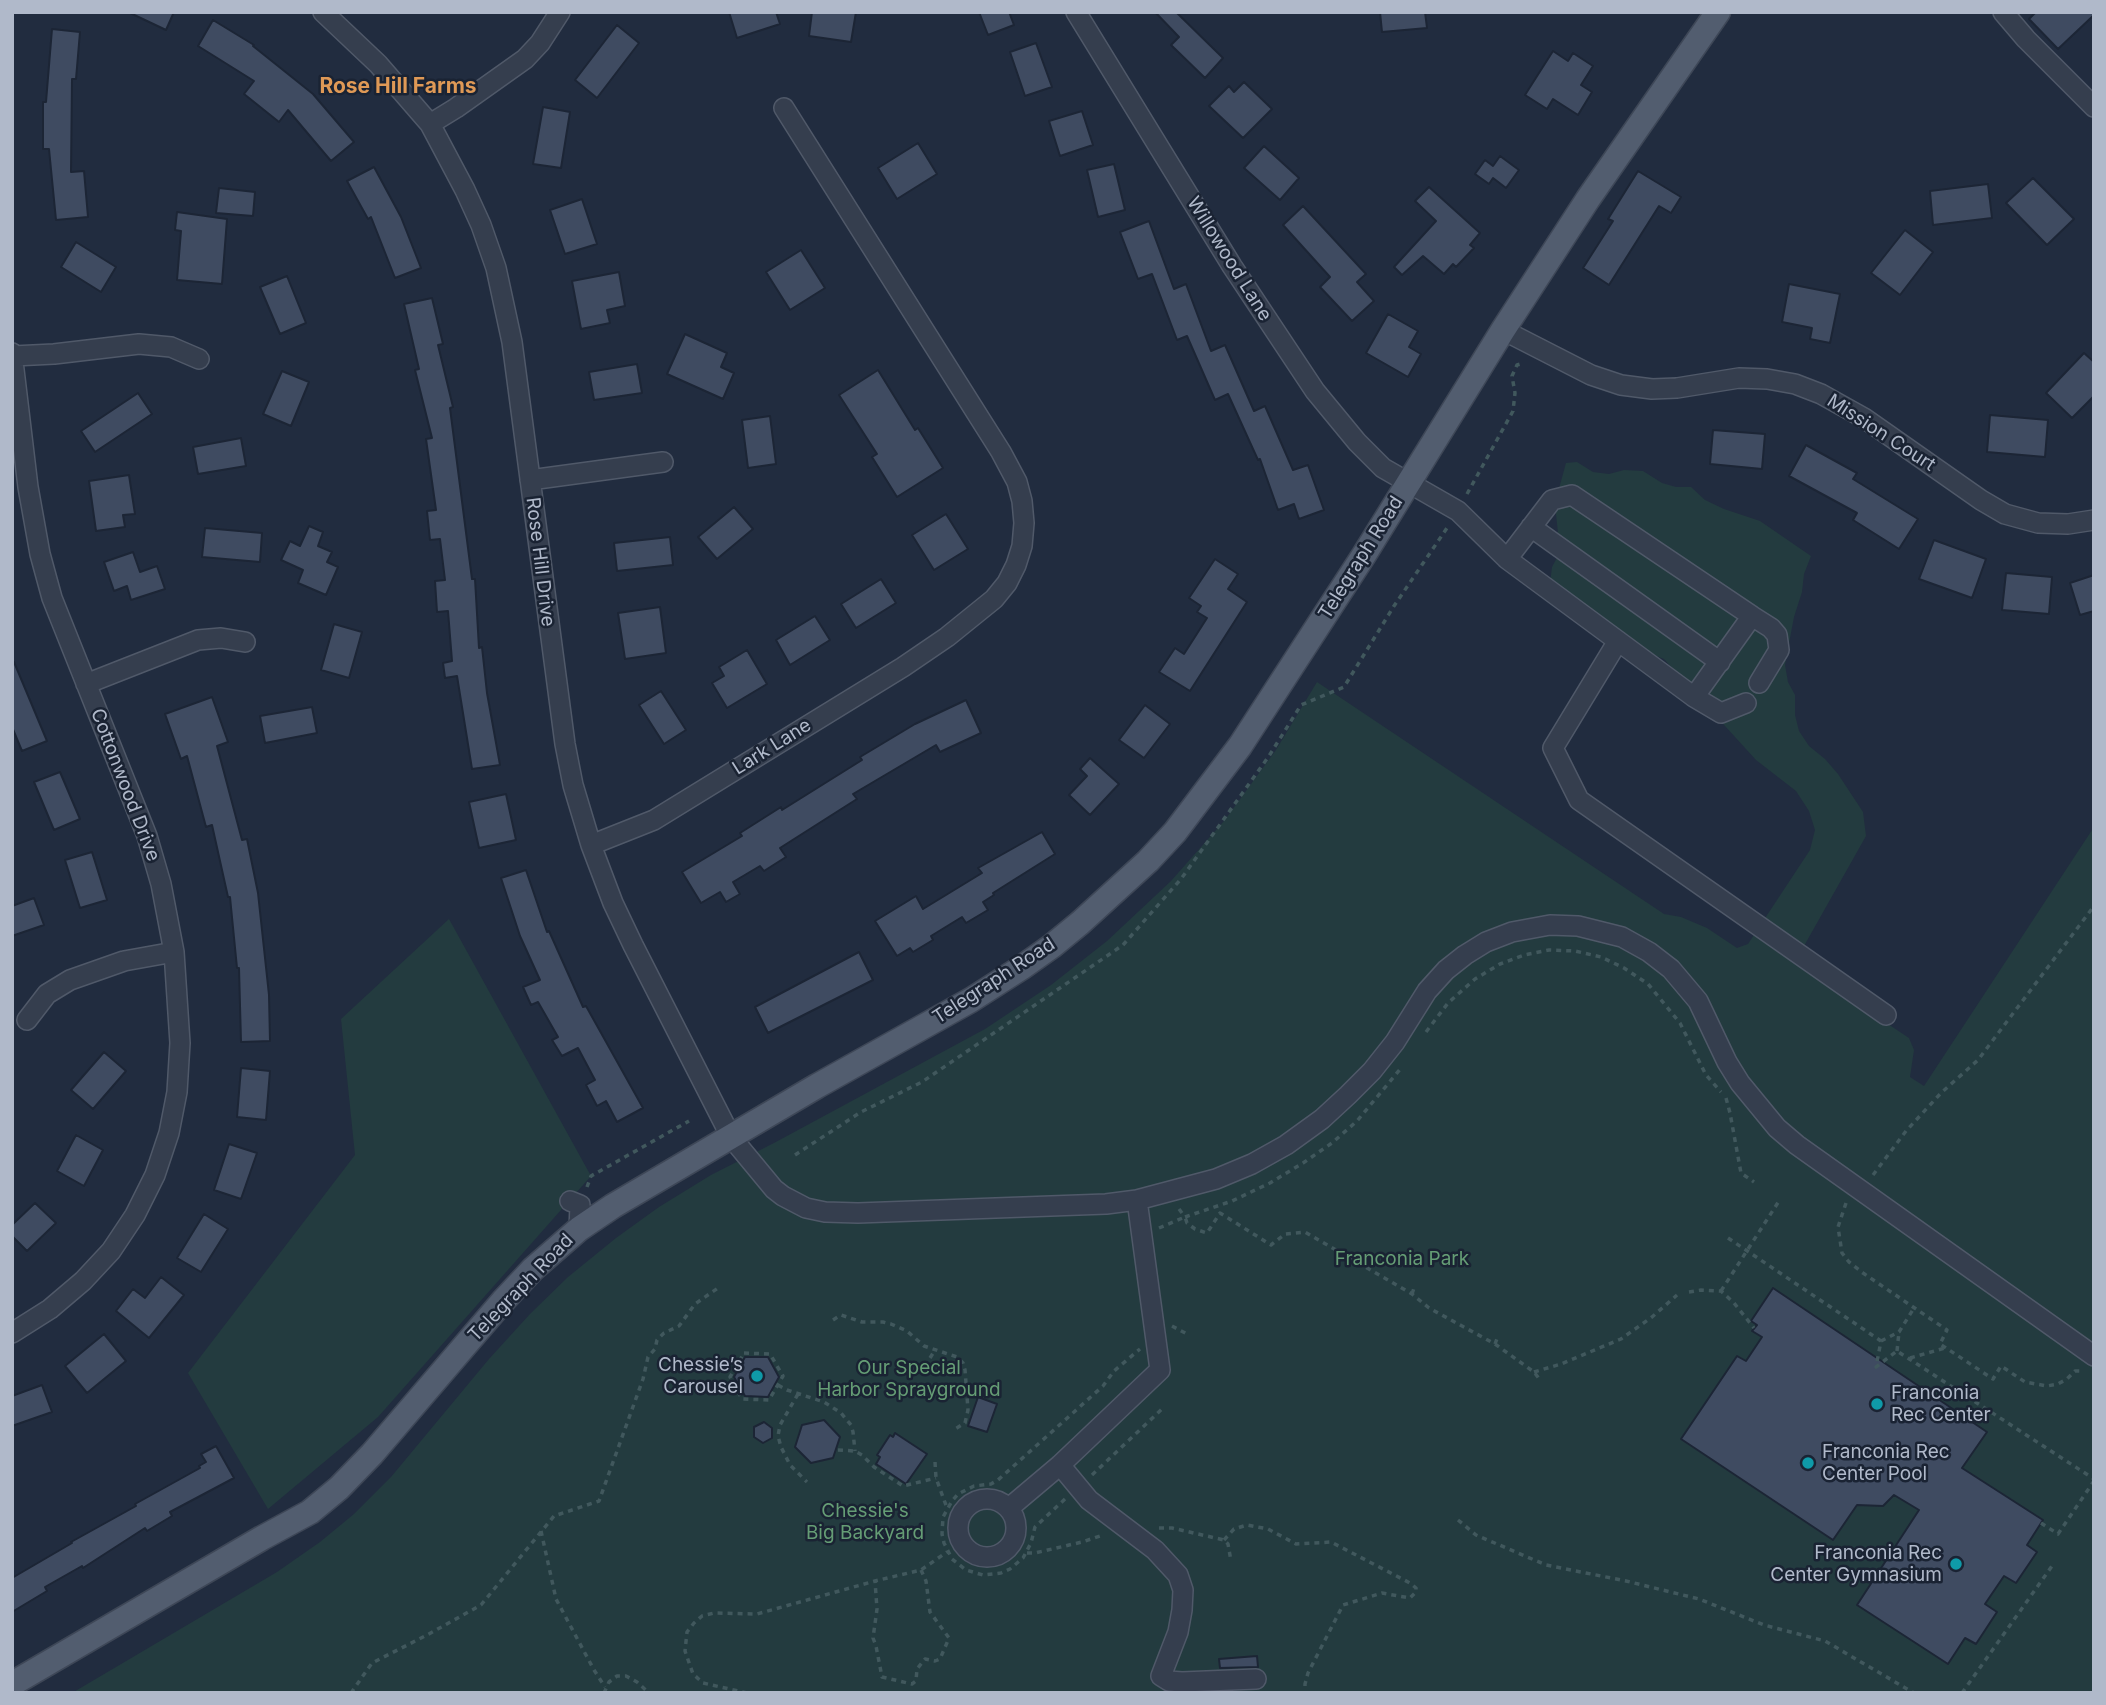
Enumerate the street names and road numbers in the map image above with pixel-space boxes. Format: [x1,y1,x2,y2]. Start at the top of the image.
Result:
street label: Willowood Lane [1182,193,1276,325]
street label: Mission Court [1823,390,1939,476]
street label: Telegraph Road [1314,492,1408,624]
street label: Rose Hill Drive [521,496,559,628]
street label: Cottonwood Drive [85,705,165,865]
street label: Lark Lane [728,714,816,780]
street label: Telegraph Road [929,933,1059,1029]
street label: Telegraph Road [464,1229,578,1347]

